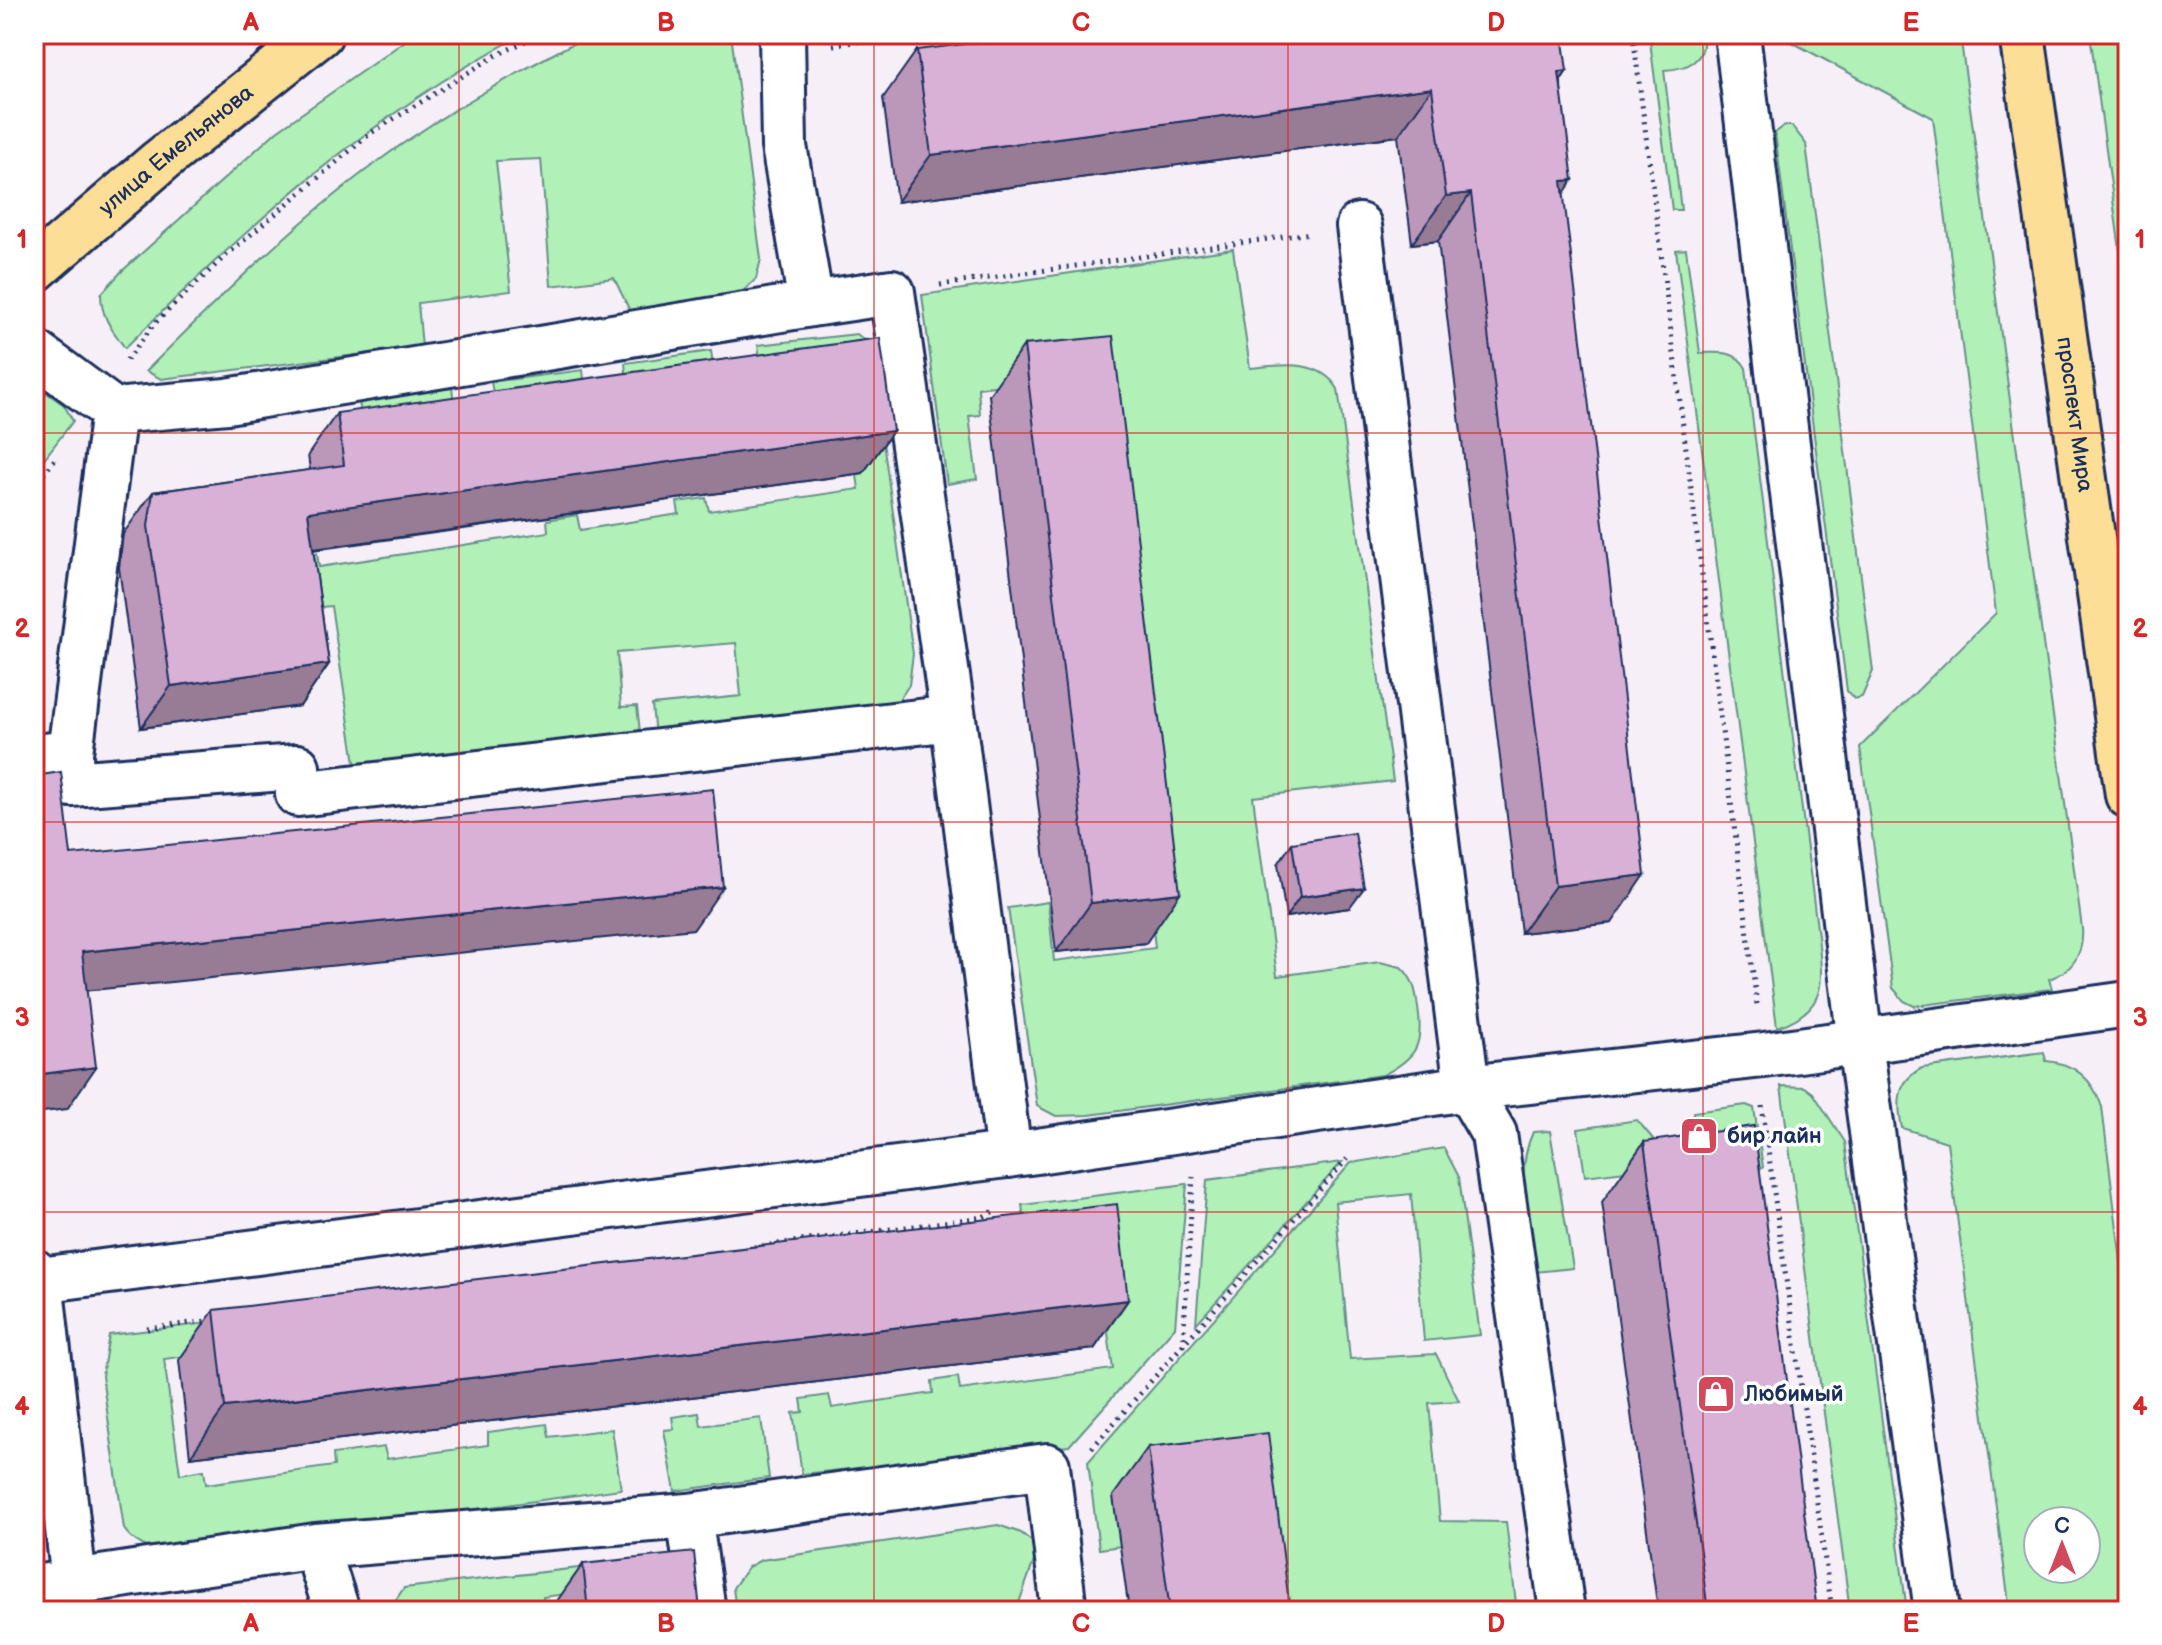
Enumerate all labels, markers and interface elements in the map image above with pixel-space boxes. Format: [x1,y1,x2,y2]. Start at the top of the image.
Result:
text: A [242,8,259,39]
text: B [657,8,675,39]
text: C [1072,8,1090,39]
text: D [1487,8,1505,39]
text: E [1903,8,1920,39]
street label: улица Емельянова [93,79,259,221]
text: 1 [17,225,27,256]
text: 1 [2135,225,2145,256]
street label: проспект Мира [2051,335,2099,494]
text: 2 [14,614,30,645]
text: 2 [2132,614,2148,645]
text: 3 [14,1003,30,1034]
text: 3 [2132,1003,2148,1034]
shop icon: бир лайн [1678,1115,1720,1157]
place label: бир лайн [1727,1123,1822,1150]
shop icon: Любимый [1695,1373,1737,1415]
place label: Любимый [1743,1381,1844,1408]
text: 4 [14,1392,30,1423]
text: 4 [2132,1392,2148,1423]
north arrow [2022,1505,2102,1585]
text: С [2054,1513,2070,1540]
text: A [242,1609,259,1640]
text: B [657,1609,675,1640]
text: C [1072,1609,1090,1640]
text: D [1487,1609,1505,1640]
text: E [1903,1609,1920,1640]

